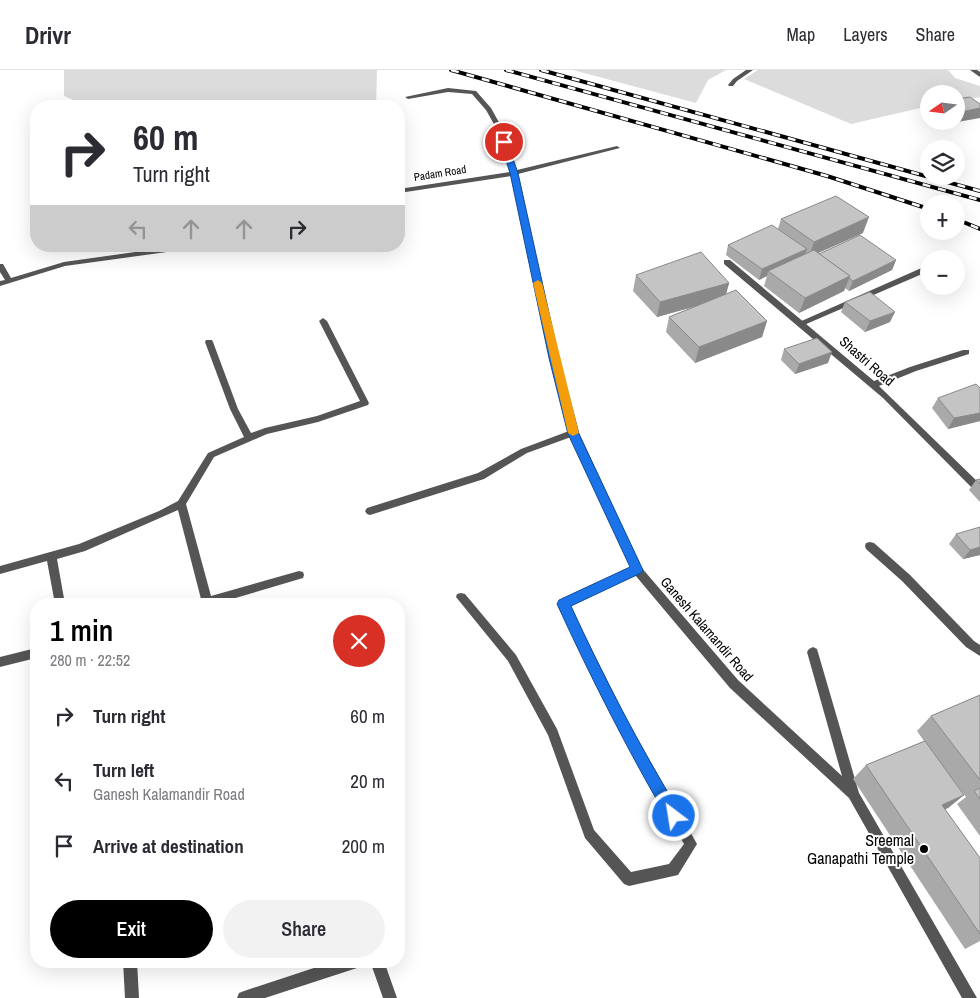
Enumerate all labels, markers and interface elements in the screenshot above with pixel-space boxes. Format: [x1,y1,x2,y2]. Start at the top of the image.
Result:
text: Drivr [25,19,71,51]
text: Map [787,22,815,47]
text: Layers [843,22,888,47]
text: Share [916,22,955,47]
north arrow [920,85,965,130]
map controls [920,85,965,295]
text: 60 m [133,114,198,161]
icon: right [50,120,115,185]
pin [483,121,525,163]
icon: arrive [490,128,518,156]
button: layers [920,140,965,185]
text: Turn right [133,159,210,189]
street label: Padam Road [413,162,467,184]
button: + [920,195,965,240]
icon: left [124,215,152,243]
icon: ahead [177,215,205,243]
icon: ahead [230,215,258,243]
icon: right [283,215,311,243]
button: − [920,250,965,295]
street label: Shastri Road [836,332,898,390]
street label: Ganesh Kalamandir Road [657,573,757,685]
text: 1 min [50,610,113,650]
button: close [333,615,385,667]
text: 280 m · 22:52 [50,649,130,671]
icon: right [50,702,78,730]
text: Turn right [93,703,165,729]
text: 60 m [350,703,385,729]
text: Turn left [93,757,154,783]
icon: left [50,767,78,795]
text: 20 m [350,768,385,794]
text: Ganesh Kalamandir Road [93,783,245,805]
position arrow [647,789,699,841]
place label: Sreemal Ganapathi Temple [807,829,914,869]
icon: arrive [50,832,78,860]
text: Arrive at destination [93,833,244,859]
text: 200 m [342,833,385,859]
marker: Sreemal Ganapathi Temple [918,843,930,855]
button: Exit [50,900,213,958]
button: Share [223,900,385,958]

